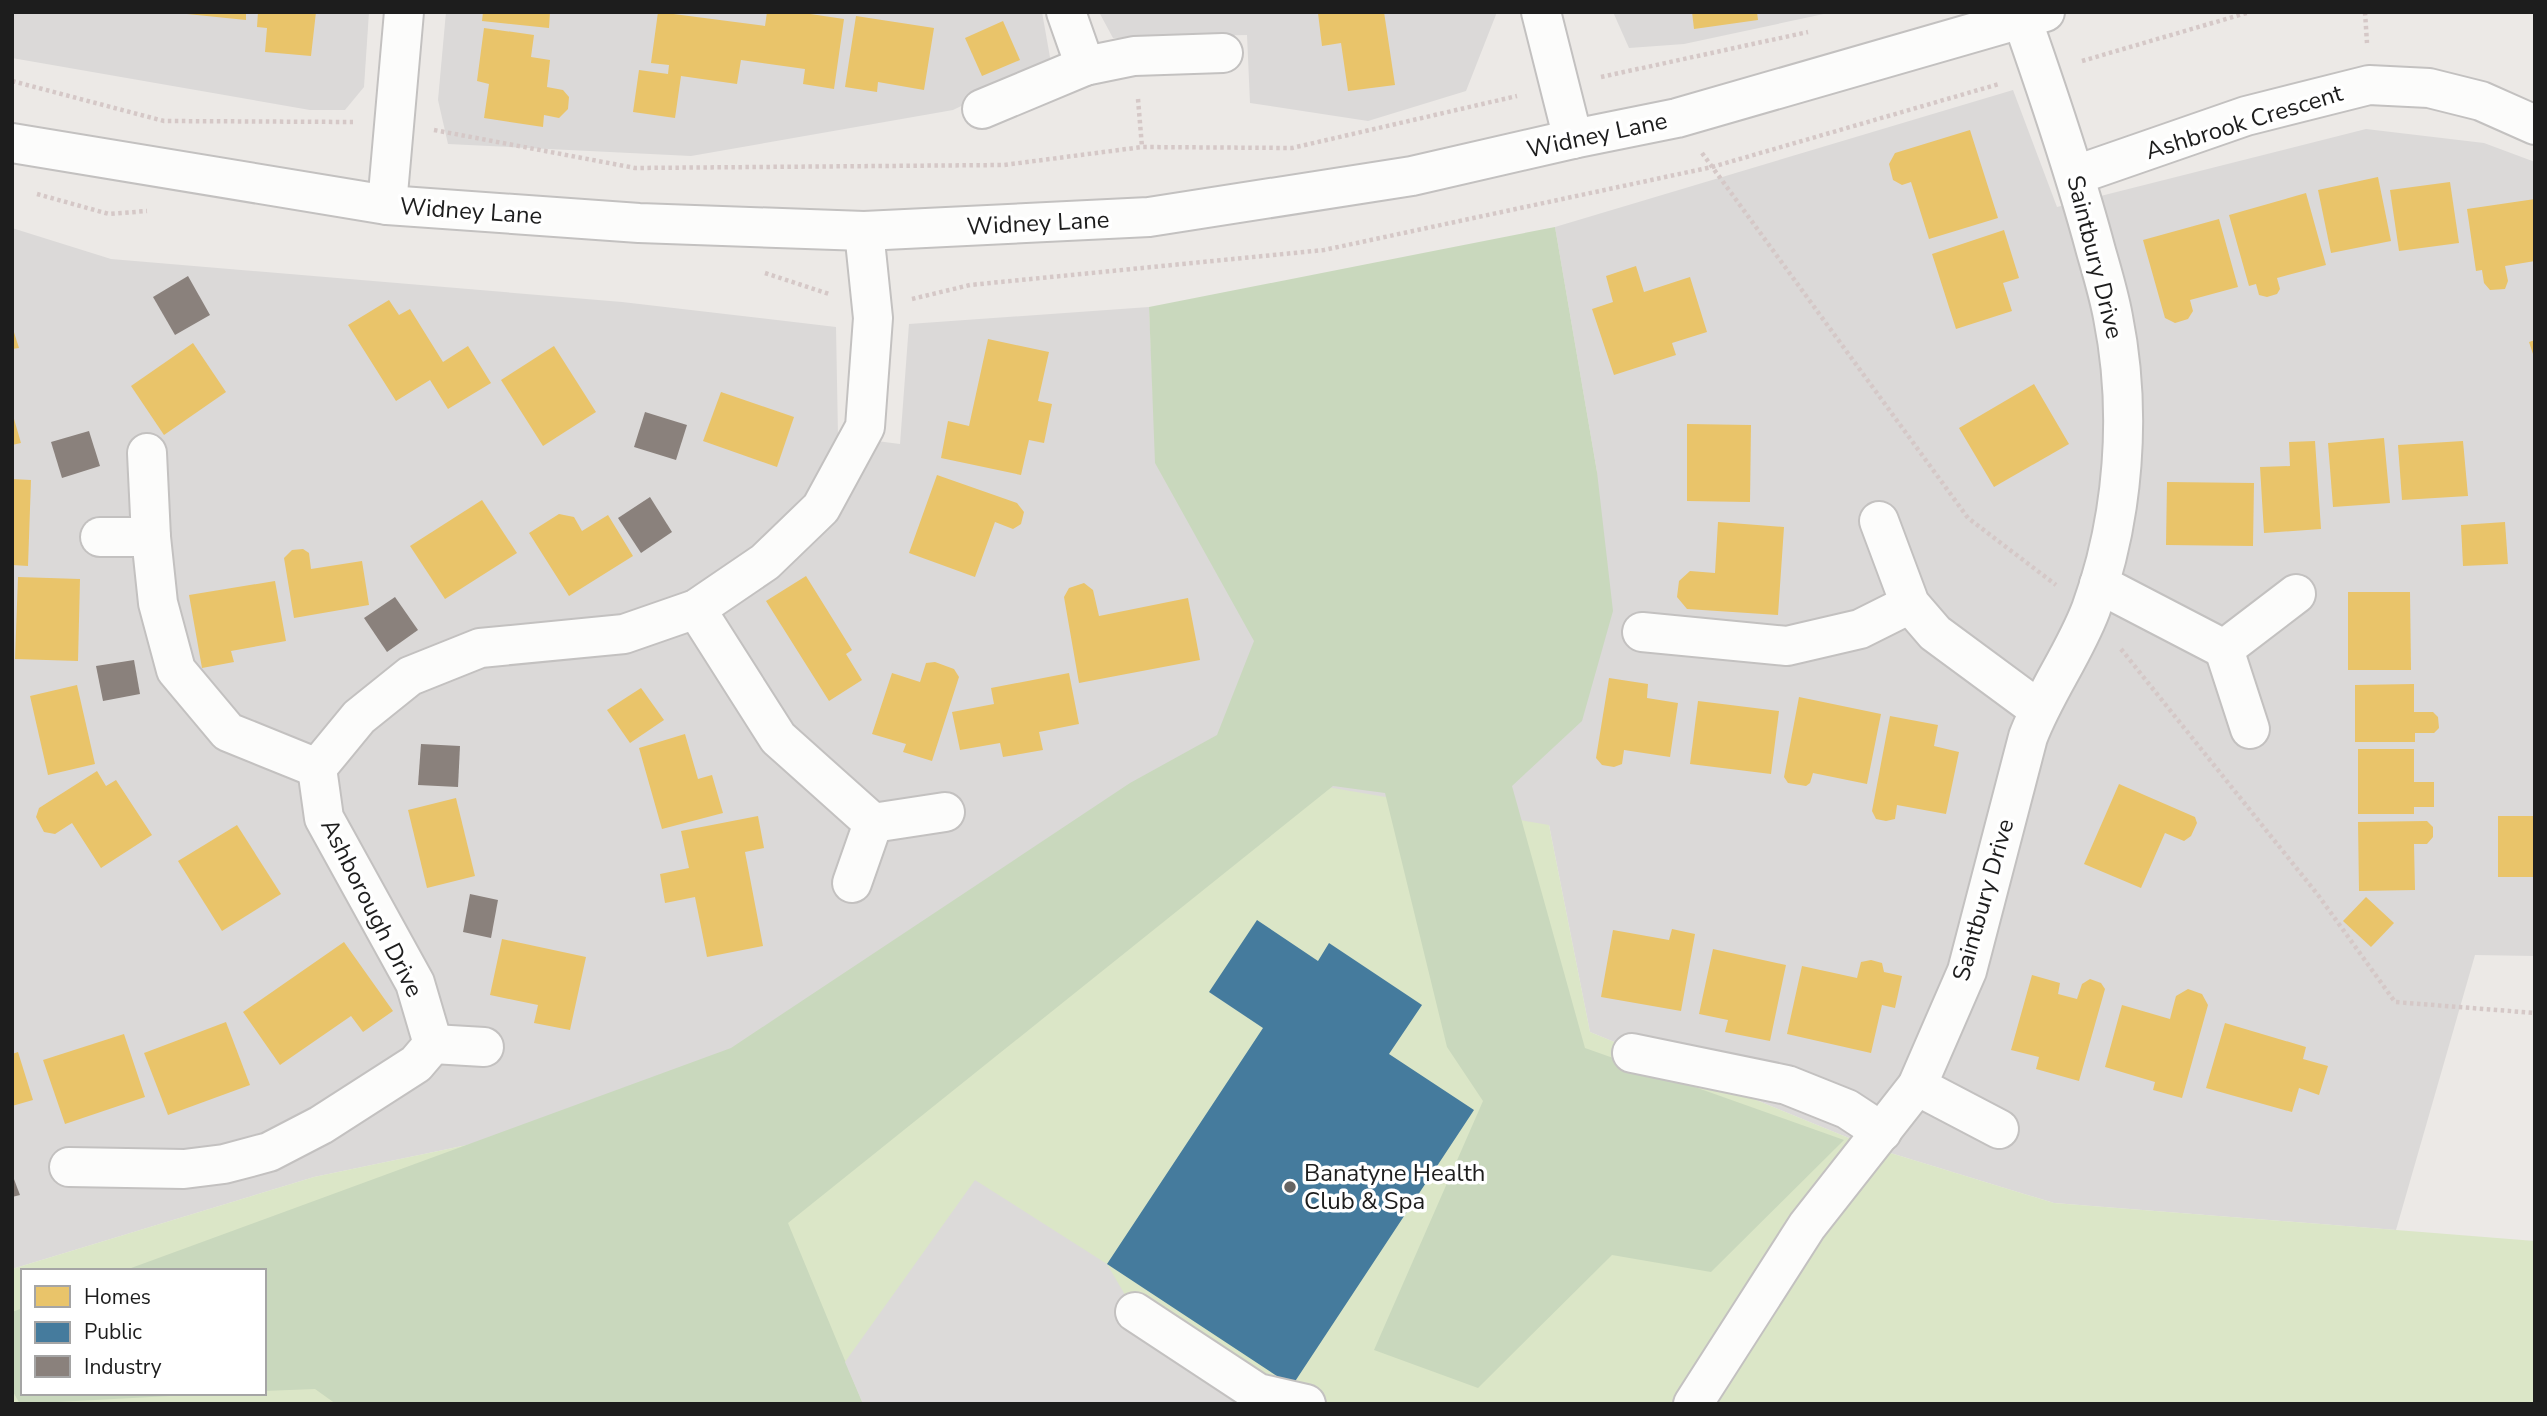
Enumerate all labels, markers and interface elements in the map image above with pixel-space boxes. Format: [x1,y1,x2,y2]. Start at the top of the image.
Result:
street label: Ashbrook Crescent [2142,77,2347,167]
street label: Widney Lane [1524,104,1670,166]
street label: Saintbury Drive [2059,172,2131,342]
street label: Widney Lane [399,190,543,232]
street label: Widney Lane [966,203,1110,243]
street label: Ashborough Drive [313,813,431,1003]
street label: Saintbury Drive [1945,815,2021,985]
place label: Banatyne Health Club & Spa [1304,1157,1485,1217]
marker: Banatyne Health Club & Spa [1282,1179,1298,1195]
legend [21,1269,266,1395]
text: Homes [84,1283,151,1311]
text: Public [84,1318,142,1346]
text: Industry [84,1353,162,1381]

